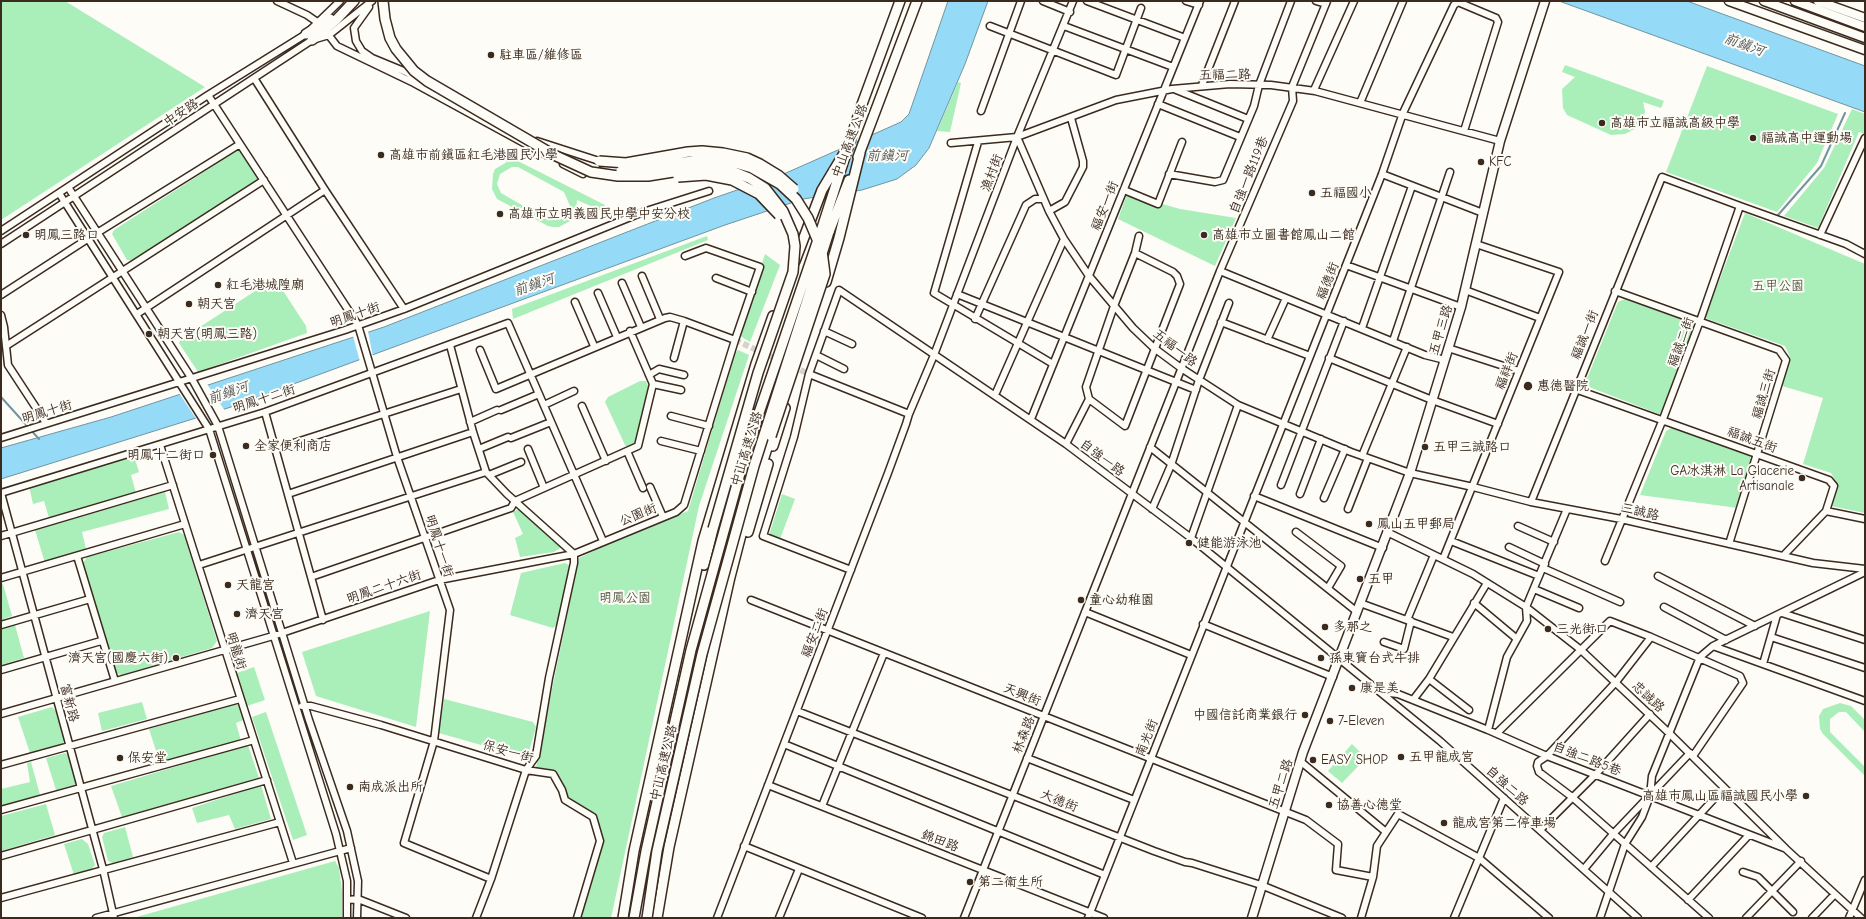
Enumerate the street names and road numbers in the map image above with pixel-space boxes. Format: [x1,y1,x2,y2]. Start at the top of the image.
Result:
street label: 五福二路 [1199,67,1251,83]
street label: 中安路 [160,96,202,130]
street label: 中山高速公路 [829,102,871,180]
street label: 自強一路119巷 [1226,134,1272,216]
street label: 漁村街 [978,152,1006,194]
street label: 福安一街 [1088,179,1122,233]
street label: 福德街 [1313,260,1343,302]
street label: 明鳳十街 [328,299,382,331]
street label: 五甲三路 [1426,303,1456,357]
street label: 福誠一街 [1568,308,1602,362]
street label: 福誠二街 [1665,315,1697,369]
street label: 五福一路 [1150,326,1200,370]
street label: 福祥街 [1492,350,1522,392]
street label: 福誠三街 [1749,367,1779,421]
street label: 明鳳十二街 [231,382,297,416]
street label: 明鳳十街 [20,397,74,427]
street label: 中山高速公路 [728,409,766,489]
street label: 福誠五街 [1725,424,1779,456]
street label: 自強一路 [1077,436,1127,480]
street label: 公園街 [617,500,659,530]
street label: 三誠路 [1619,500,1661,524]
street label: 明鳳十一街 [422,513,456,579]
street label: 明鳳二十六街 [345,567,423,607]
street label: 福安二街 [798,606,832,660]
street label: 明龍街 [223,630,249,672]
street label: 忠誠路 [1628,678,1668,716]
street label: 天興街 [1001,680,1043,710]
street label: 富新路 [56,682,82,724]
street label: 林森路 [1009,714,1039,756]
street label: 南光街 [1132,717,1162,759]
street label: 中山高速公路 [648,723,680,803]
street label: 保安一街 [481,737,535,767]
street label: 自強二路5巷 [1551,739,1623,779]
street label: 五甲二路 [1266,757,1296,811]
street label: 自強二路 [1482,763,1532,809]
street label: 大德街 [1038,786,1080,816]
street label: 錦田路 [919,827,961,855]

